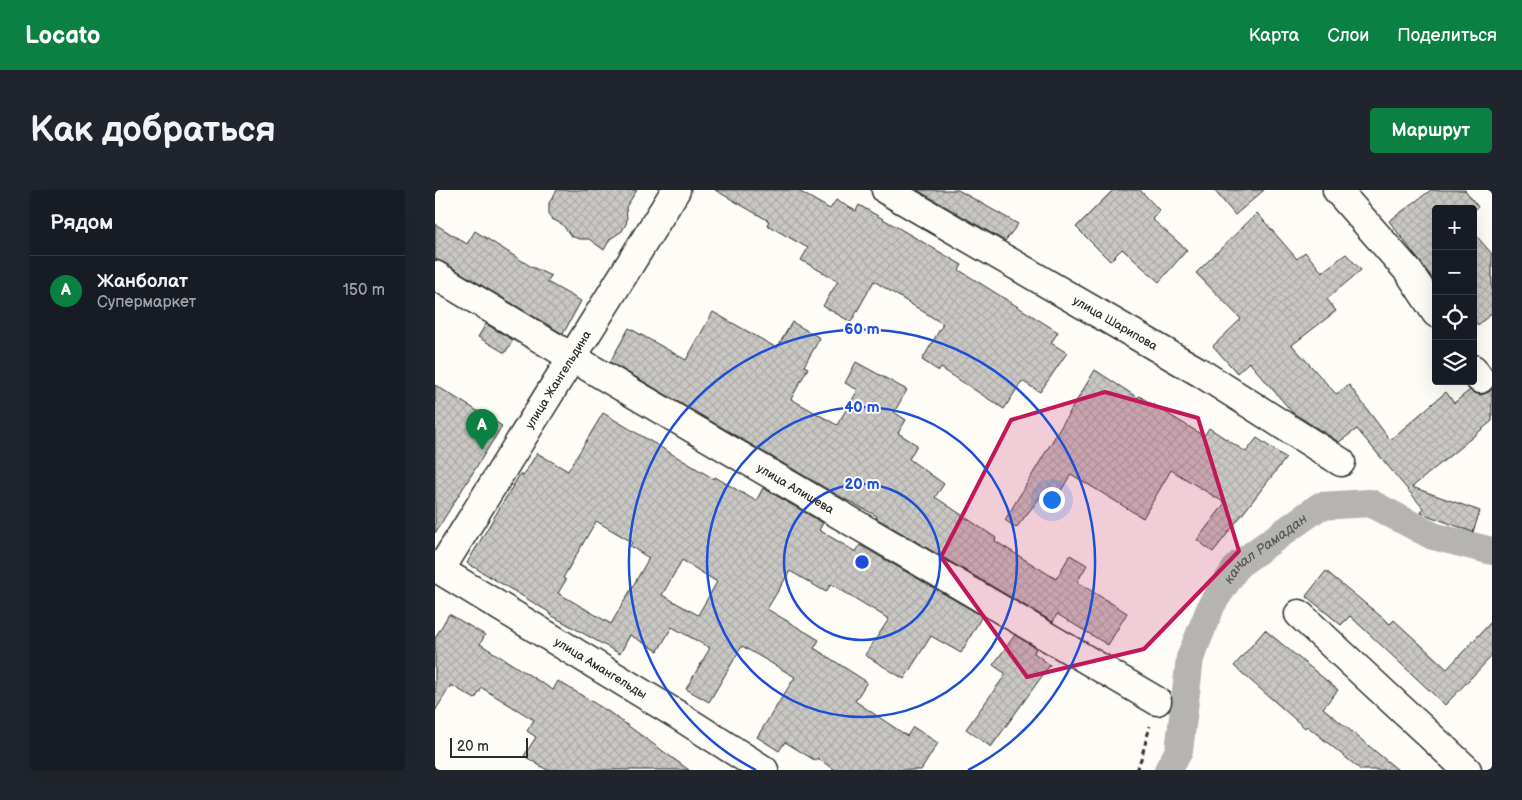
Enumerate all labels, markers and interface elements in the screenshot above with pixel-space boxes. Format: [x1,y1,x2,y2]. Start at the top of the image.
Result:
text: Locato [25,21,100,50]
text: Карта [1249,25,1299,46]
text: Слои [1327,25,1369,46]
text: Поделиться [1397,25,1497,46]
button: Маршрут [1370,108,1492,153]
text: Как добраться [30,109,276,152]
map controls [1432,205,1477,385]
button: + [1432,205,1477,250]
text: Рядом [50,210,113,235]
button: − [1432,250,1477,295]
text: Жанболат [97,270,188,293]
text: A [61,281,71,300]
text: 150 m [343,281,385,300]
text: Супермаркет [97,293,196,312]
street label: улица Шарипова [1070,293,1160,354]
button: locate [1432,295,1477,340]
text: 60 m [844,320,880,339]
street label: улица Жангельдина [522,328,594,432]
button: layers [1432,340,1477,385]
text: 40 m [844,398,880,417]
pin: A [466,409,498,450]
street label: улица Алишева [754,460,837,517]
text: 20 m [845,475,880,494]
your location [1039,487,1065,513]
water label: канал Рамадан [1220,510,1310,587]
centre of rings [853,553,871,571]
street label: улица Амангельды [552,634,650,702]
scale bar [450,735,527,758]
text: 20 m [457,738,489,755]

